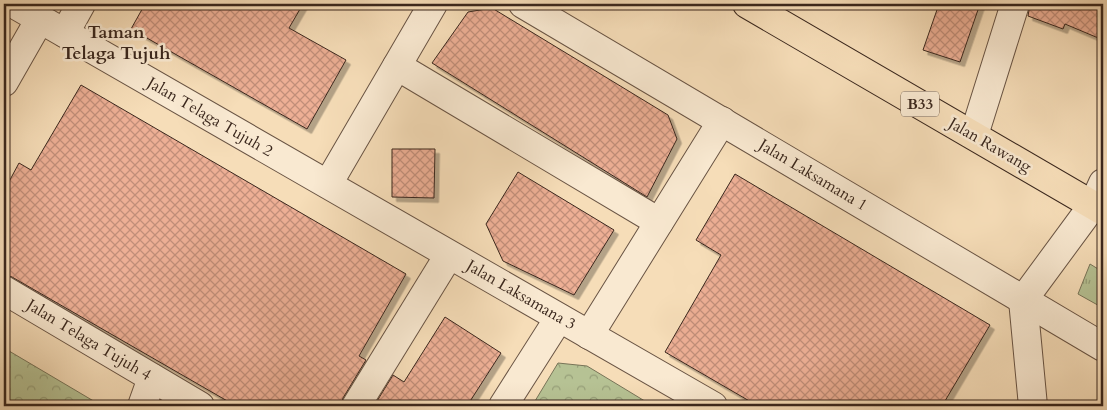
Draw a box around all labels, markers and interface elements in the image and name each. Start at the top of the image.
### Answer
district label: Taman Telaga Tujuh [62,20,170,66]
street label: Jalan Telaga Tujuh 2 [141,71,277,162]
road number: B33 [901,92,939,116]
street label: Jalan Rawang [943,111,1036,178]
street label: Jalan Laksamana 1 [753,133,871,216]
street label: Jalan Laksamana 3 [460,254,580,335]
street label: Jalan Telaga Tujuh 4 [21,293,156,386]

